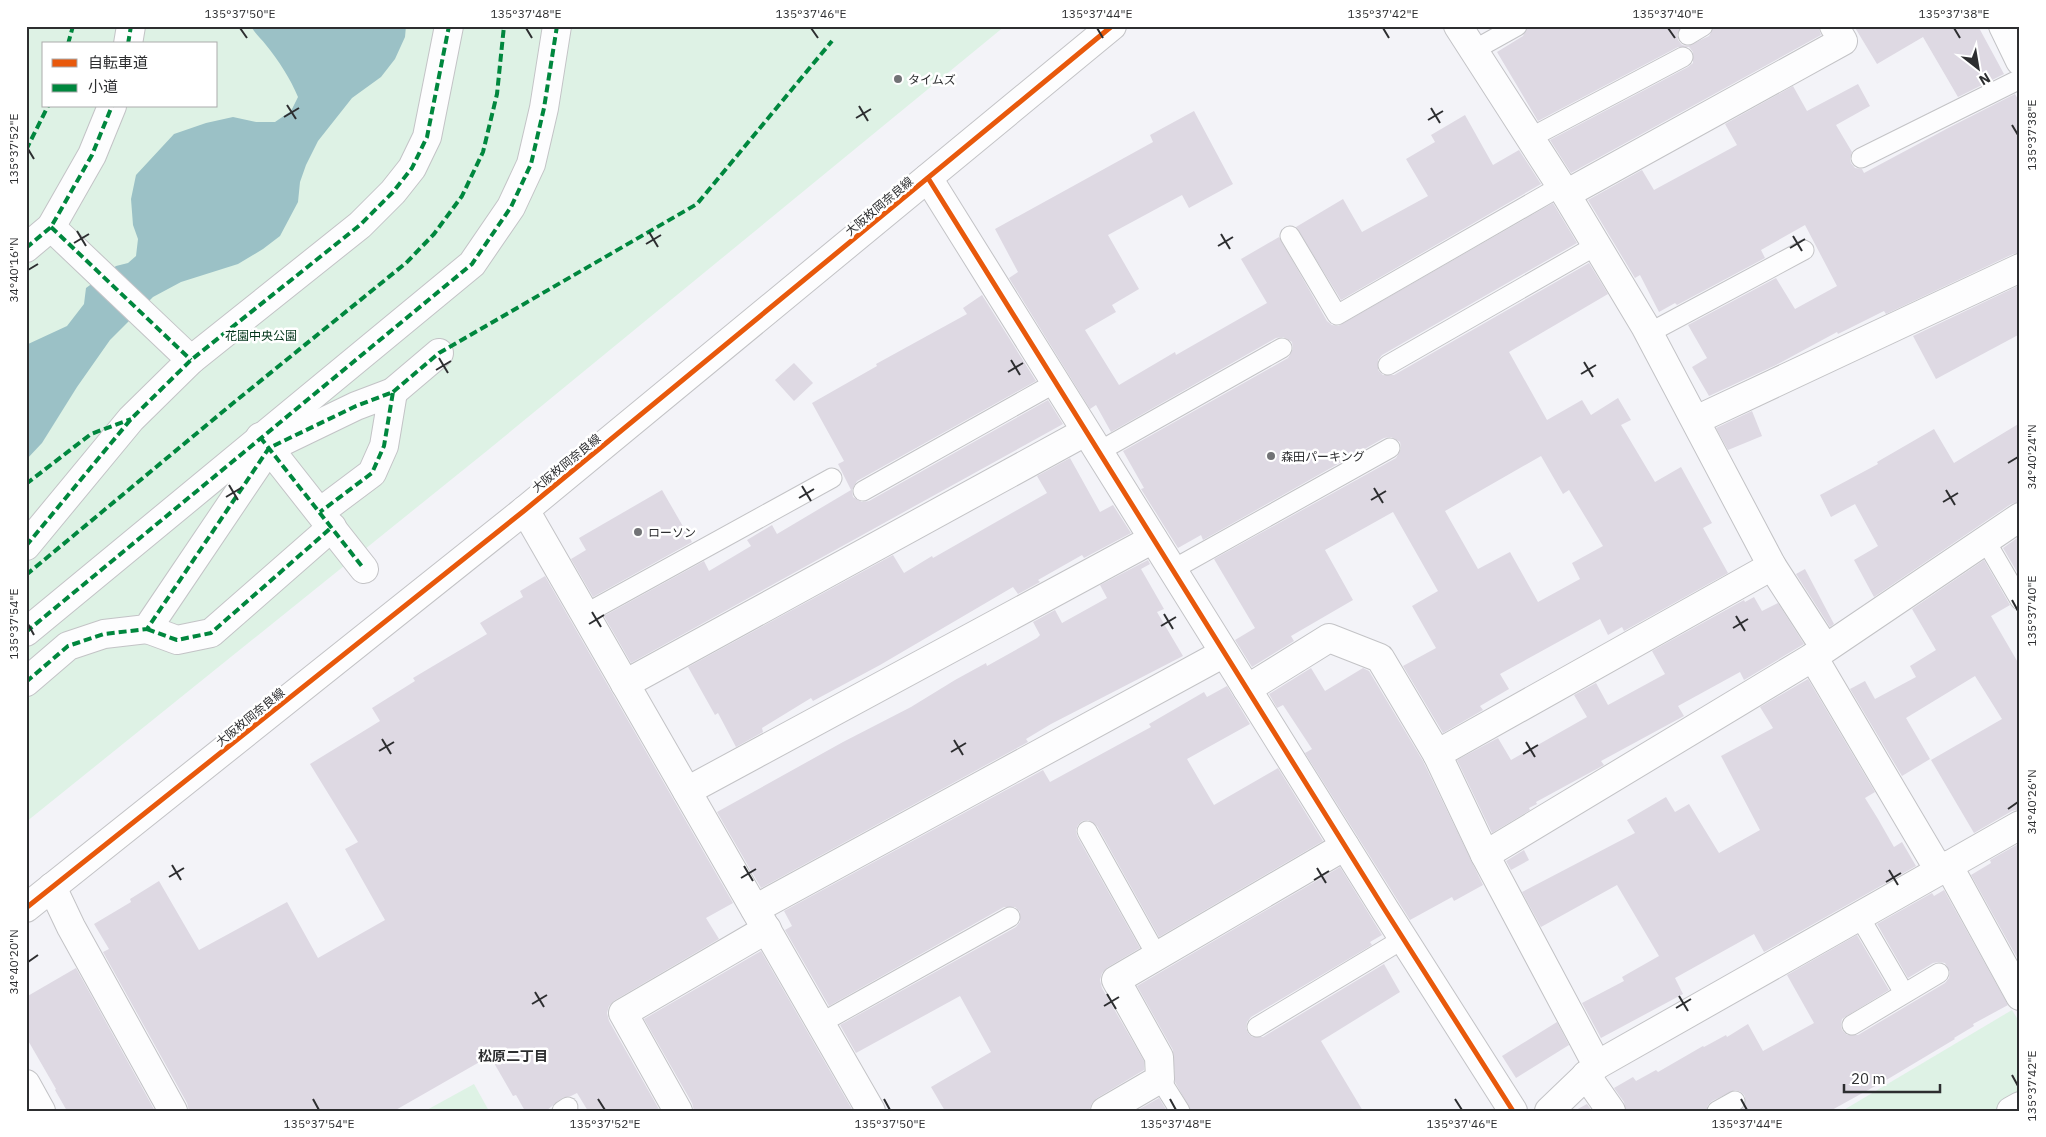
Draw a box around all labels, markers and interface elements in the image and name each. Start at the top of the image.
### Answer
text: 135°37'50"E [205,6,275,21]
text: 135°37'48"E [491,6,561,21]
text: 135°37'46"E [776,6,846,21]
text: 135°37'44"E [1062,6,1132,21]
text: 135°37'42"E [1348,6,1418,21]
text: 135°37'40"E [1633,6,1703,21]
text: 135°37'38"E [1919,6,1989,21]
legend [42,42,218,108]
north arrow [1954,42,2004,92]
text: 自転車道 [88,53,148,72]
text: N [1976,69,1994,89]
place label: タイムズ [908,72,956,87]
marker: タイムズ [892,73,904,85]
text: 小道 [88,77,118,96]
text: 135°37'38"E [2024,100,2039,170]
text: 135°37'52"E [6,114,21,184]
street label: 大阪枚岡奈良線 [842,173,916,239]
text: 34°40'16"N [6,237,21,303]
park label: 花園中央公園 [225,328,297,343]
text: 34°40'24"N [2024,424,2039,490]
street label: 大阪枚岡奈良線 [529,431,603,495]
place label: 森田パーキング [1281,449,1365,464]
marker: 森田パーキング [1265,450,1277,462]
place label: ローソン [648,525,696,540]
marker: ローソン [632,526,644,538]
text: 135°37'40"E [2024,576,2039,646]
text: 135°37'54"E [6,589,21,659]
street label: 大阪枚岡奈良線 [213,685,287,749]
text: 34°40'26"N [2024,769,2039,835]
text: 34°40'20"N [6,929,21,995]
district label: 松原二丁目 [478,1047,548,1065]
text: 135°37'42"E [2024,1051,2039,1121]
scale bar [1844,1062,1940,1094]
text: 20 m [1851,1069,1886,1088]
text: 135°37'54"E [284,1116,354,1131]
text: 135°37'52"E [570,1116,640,1131]
text: 135°37'50"E [855,1116,925,1131]
text: 135°37'48"E [1141,1116,1211,1131]
text: 135°37'46"E [1427,1116,1497,1131]
text: 135°37'44"E [1712,1116,1782,1131]

